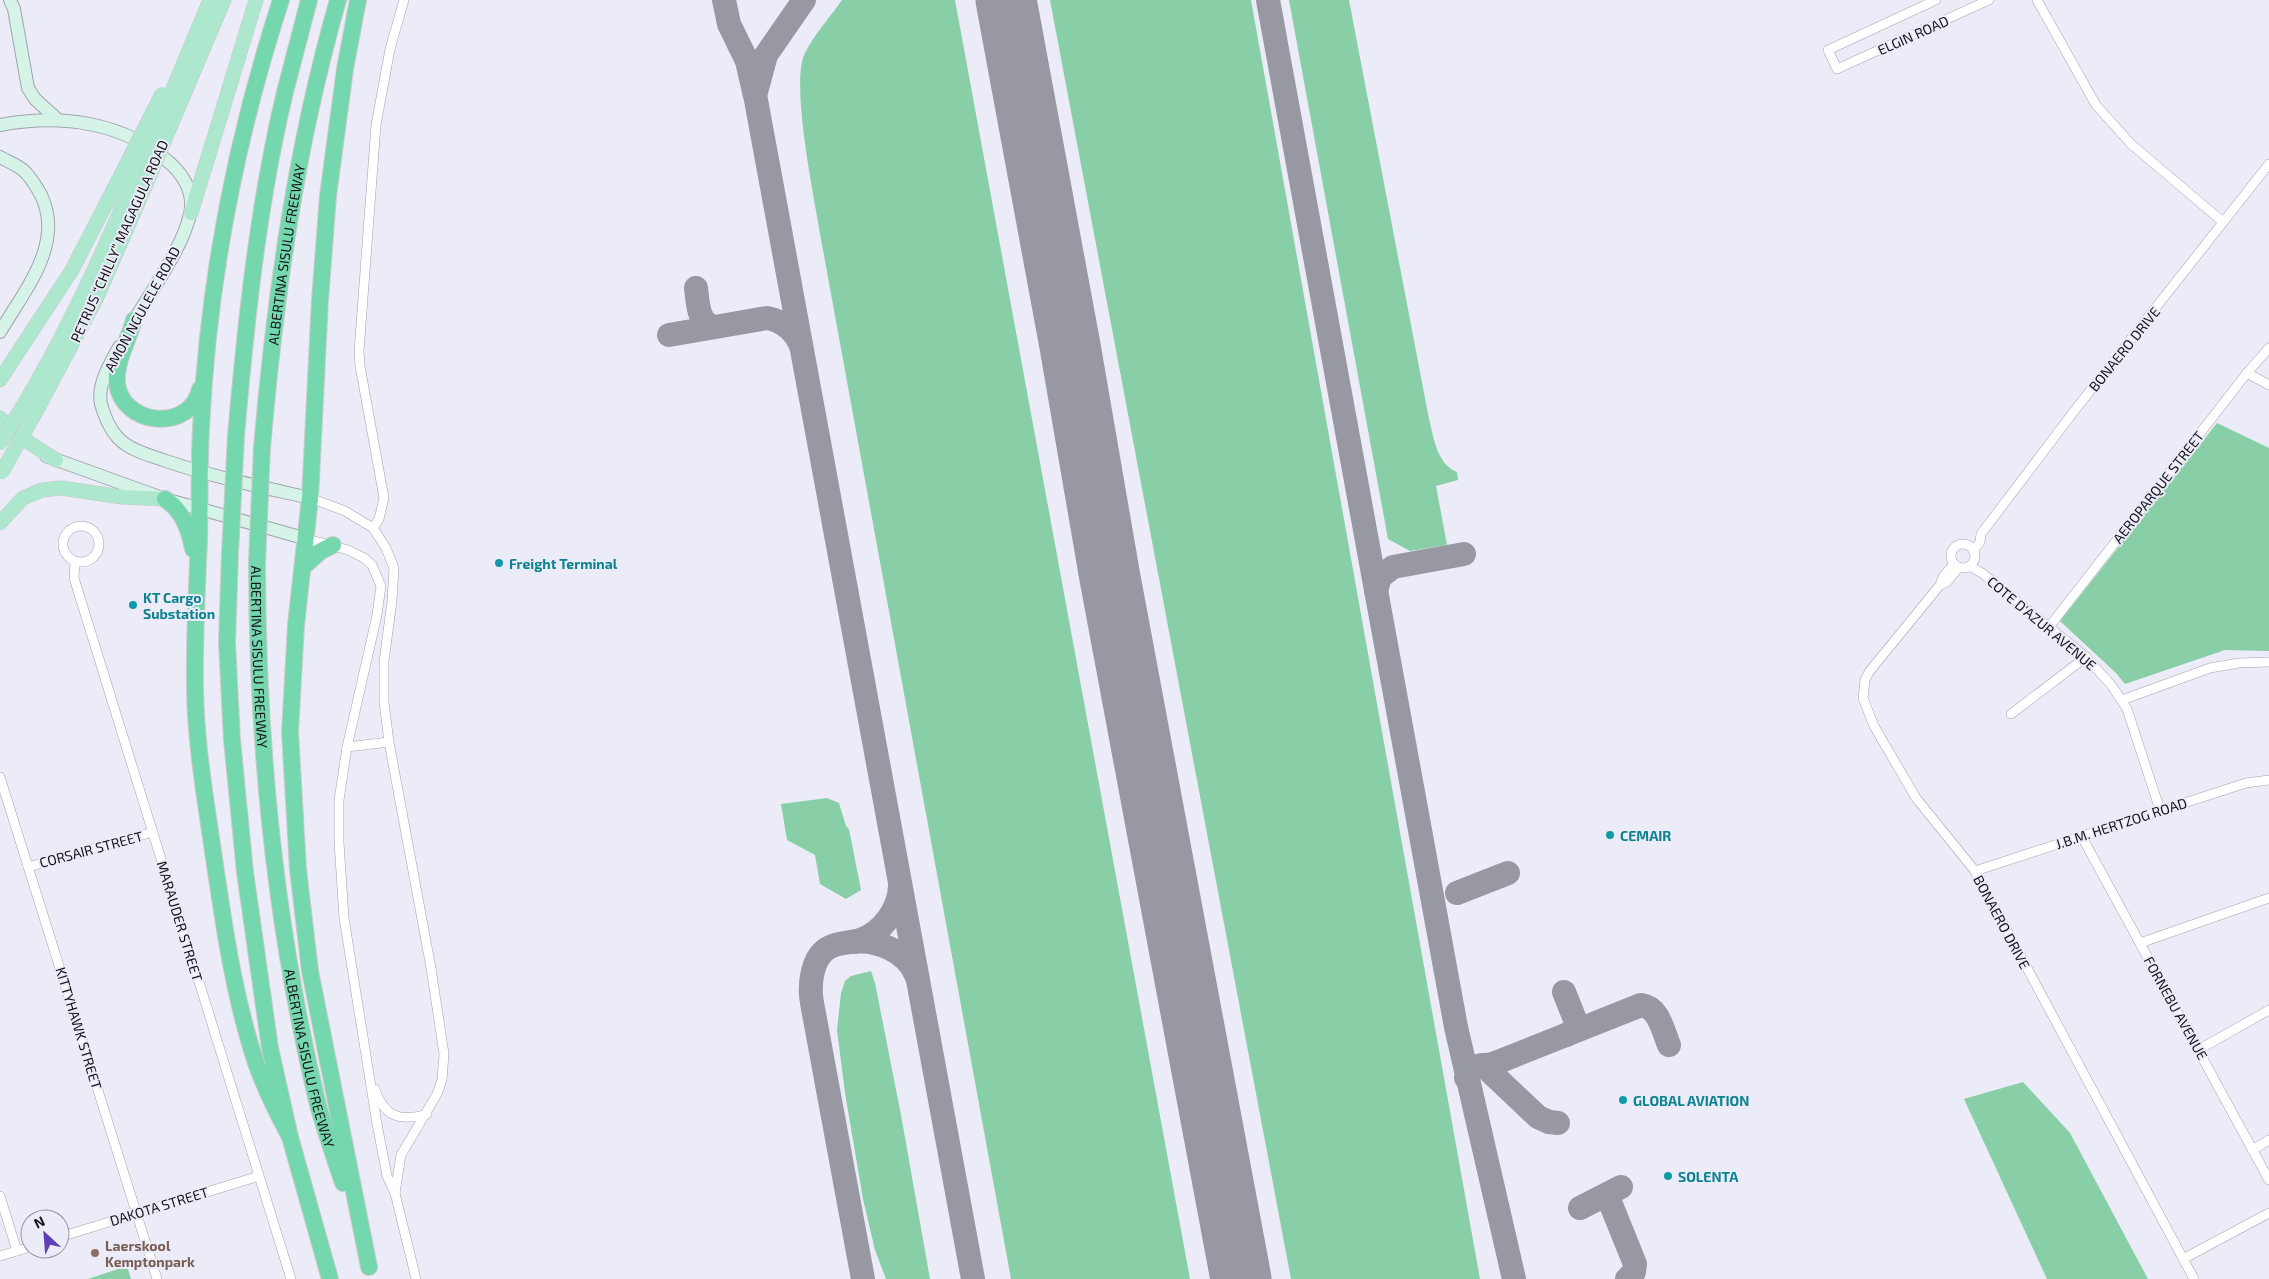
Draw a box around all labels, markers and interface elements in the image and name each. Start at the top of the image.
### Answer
street label: ELGIN ROAD [1875,12,1951,58]
street label: PETRUS “CHILLY” MAGAGULA ROAD [67,137,171,345]
street label: ALBERTINA SISULU FREEWAY [264,162,308,346]
street label: AMON NGULELE ROAD [101,243,183,375]
street label: BONAERO DRIVE [2085,303,2163,395]
street label: AEROPARQUE STREET [2109,427,2207,547]
place label: Freight Terminal [509,555,618,572]
marker: Freight Terminal [493,557,505,569]
street label: ALBERTINA SISULU FREEWAY [248,565,272,749]
street label: COTE D'AZUR AVENUE [1984,573,2100,674]
place label: KT Cargo Substation [143,589,215,622]
marker: KT Cargo Substation [127,599,139,611]
street label: J.B.M. HERTZOG ROAD [2053,794,2189,852]
street label: CORSAIR STREET [37,827,145,871]
place label: CEMAIR [1620,827,1671,844]
marker: CEMAIR [1604,829,1616,841]
street label: MARAUDER STREET [154,859,206,983]
street label: BONAERO DRIVE [1970,872,2034,972]
street label: FORNEBU AVENUE [2141,953,2212,1063]
street label: KITTYHAWK STREET [52,965,106,1091]
street label: ALBERTINA SISULU FREEWAY [282,967,339,1150]
place label: GLOBAL AVIATION [1633,1092,1749,1109]
marker: GLOBAL AVIATION [1617,1094,1629,1106]
place label: SOLENTA [1678,1168,1739,1185]
marker: SOLENTA [1662,1170,1674,1182]
street label: DAKOTA STREET [108,1183,210,1229]
north arrow [20,1209,70,1259]
text: N [31,1212,47,1232]
place label: Laerskool Kemptonpark [105,1237,195,1270]
marker: Laerskool Kemptonpark [89,1247,101,1259]

